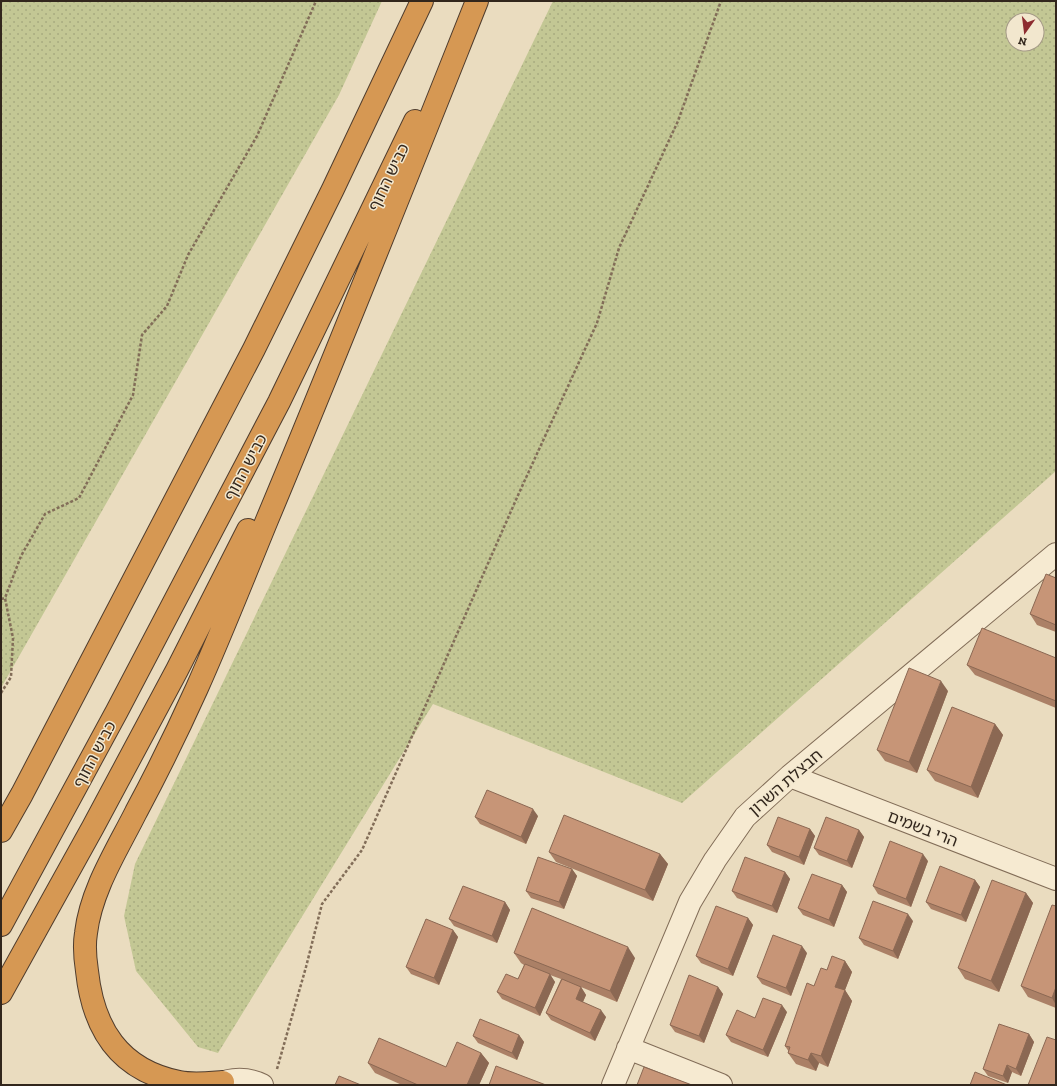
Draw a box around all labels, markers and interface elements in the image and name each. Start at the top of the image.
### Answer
north arrow [1005,12,1045,52]
text: N [1016,34,1028,49]
street label: כביש החוף [364,140,413,214]
street label: כביש החוף [220,431,271,504]
street label: כביש החוף [69,718,120,791]
street label: חבצלת השרון [745,745,826,820]
street label: הרי בשמים [885,806,960,850]

